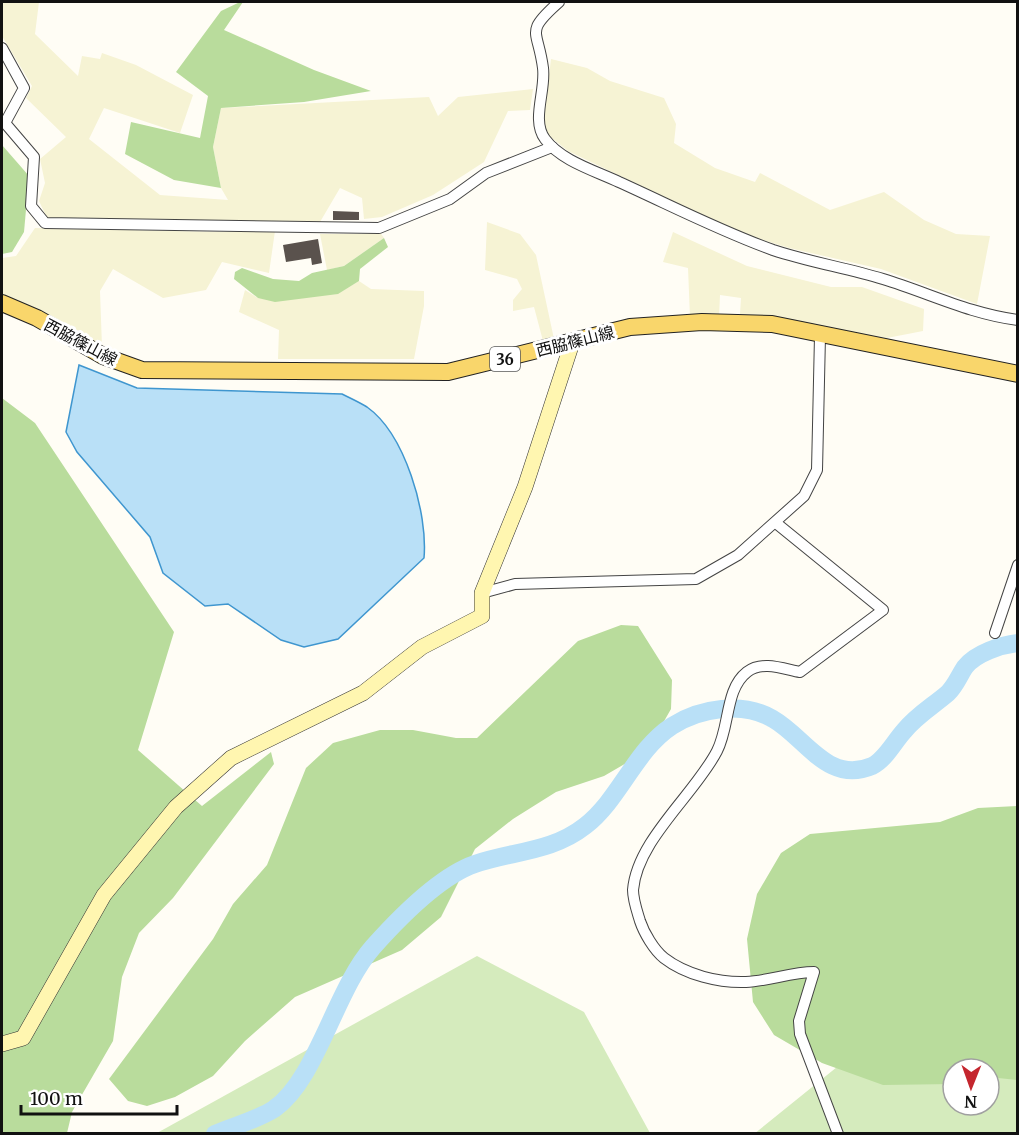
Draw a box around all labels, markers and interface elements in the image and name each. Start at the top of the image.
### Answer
street label: 西脇篠山線 [41,314,121,370]
street label: 西脇篠山線 [534,322,616,360]
road number: 36 [490,347,520,371]
north arrow [941,1057,1001,1117]
scale bar [21,1078,177,1116]
text: 100 m [30,1087,83,1110]
text: N [964,1092,977,1112]

